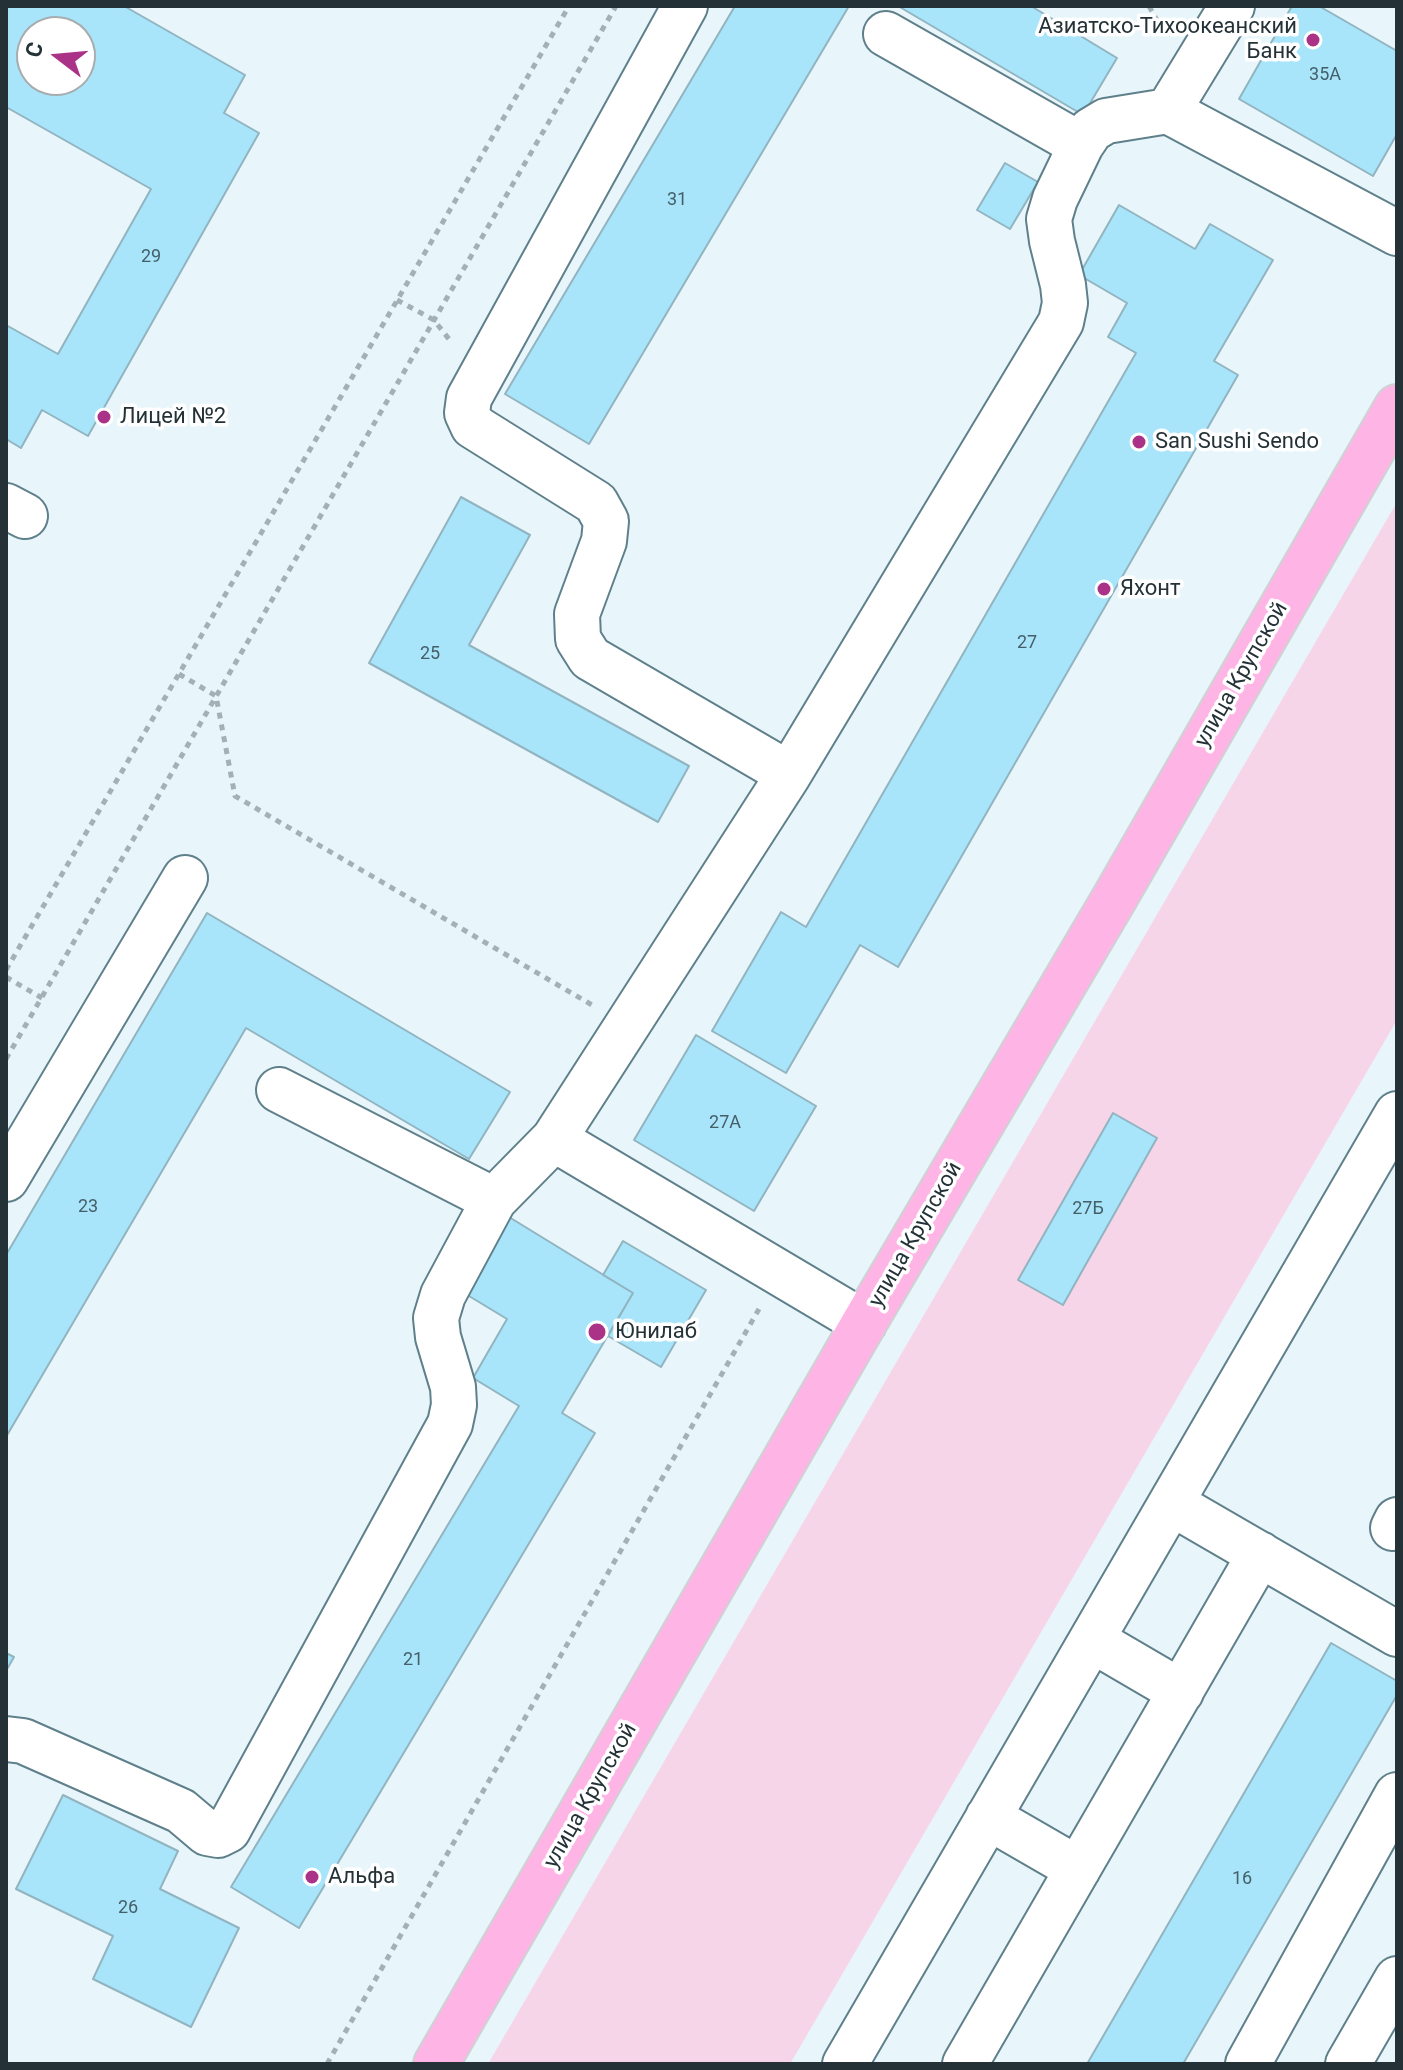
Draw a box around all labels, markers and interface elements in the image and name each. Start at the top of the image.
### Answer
place label: Азиатско-Тихоокеанский Банк [1038,14,1297,66]
north arrow [16,16,96,96]
marker: Азиатско-Тихоокеанский Банк [1304,31,1322,49]
text: С [20,39,48,60]
house number: 35А [1309,64,1341,86]
house number: 31 [667,189,687,211]
house number: 29 [141,246,161,268]
place label: Лицей №2 [120,404,226,430]
marker: Лицей №2 [95,408,113,426]
place label: San Sushi Sendo [1155,429,1319,455]
marker: San Sushi Sendo [1130,433,1148,451]
place label: Яхонт [1120,576,1181,602]
marker: Яхонт [1095,580,1113,598]
street label: улица Крупской [1190,598,1294,752]
house number: 27 [1017,632,1037,654]
house number: 25 [420,643,440,665]
house number: 27А [709,1112,741,1134]
street label: улица Крупской [864,1158,968,1312]
house number: 23 [78,1196,98,1218]
house number: 27Б [1072,1198,1104,1220]
place label: Юнилаб [615,1319,697,1345]
marker: Юнилаб [586,1321,608,1343]
house number: 21 [403,1649,423,1671]
street label: улица Крупской [539,1719,643,1873]
place label: Альфа [328,1864,395,1890]
marker: Альфа [303,1868,321,1886]
house number: 16 [1232,1868,1252,1890]
house number: 26 [118,1897,138,1919]

